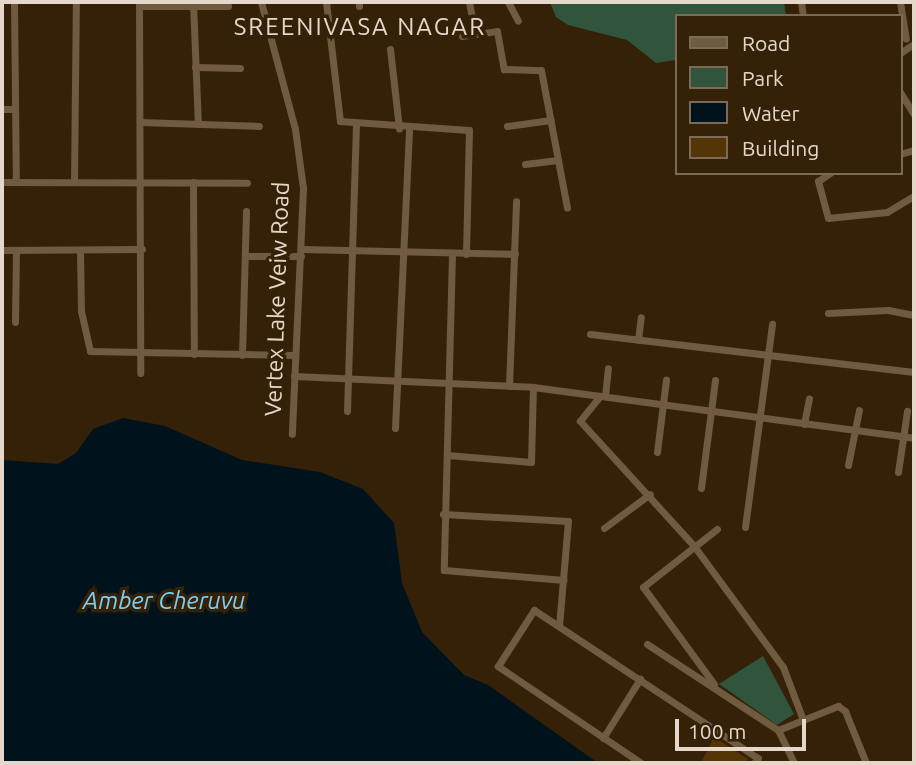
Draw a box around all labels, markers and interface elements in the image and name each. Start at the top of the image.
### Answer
district label: SREENIVASA NAGAR [236,13,484,41]
legend [674,14,902,175]
text: Road [742,31,790,55]
text: Park [742,66,784,90]
text: Water [742,101,800,125]
text: Building [742,136,819,160]
street label: Vertex Lake Veiw Road [259,181,295,417]
water label: Amber Cheruvu [83,587,245,615]
scale bar [678,706,809,750]
text: 100 m [688,719,746,743]

